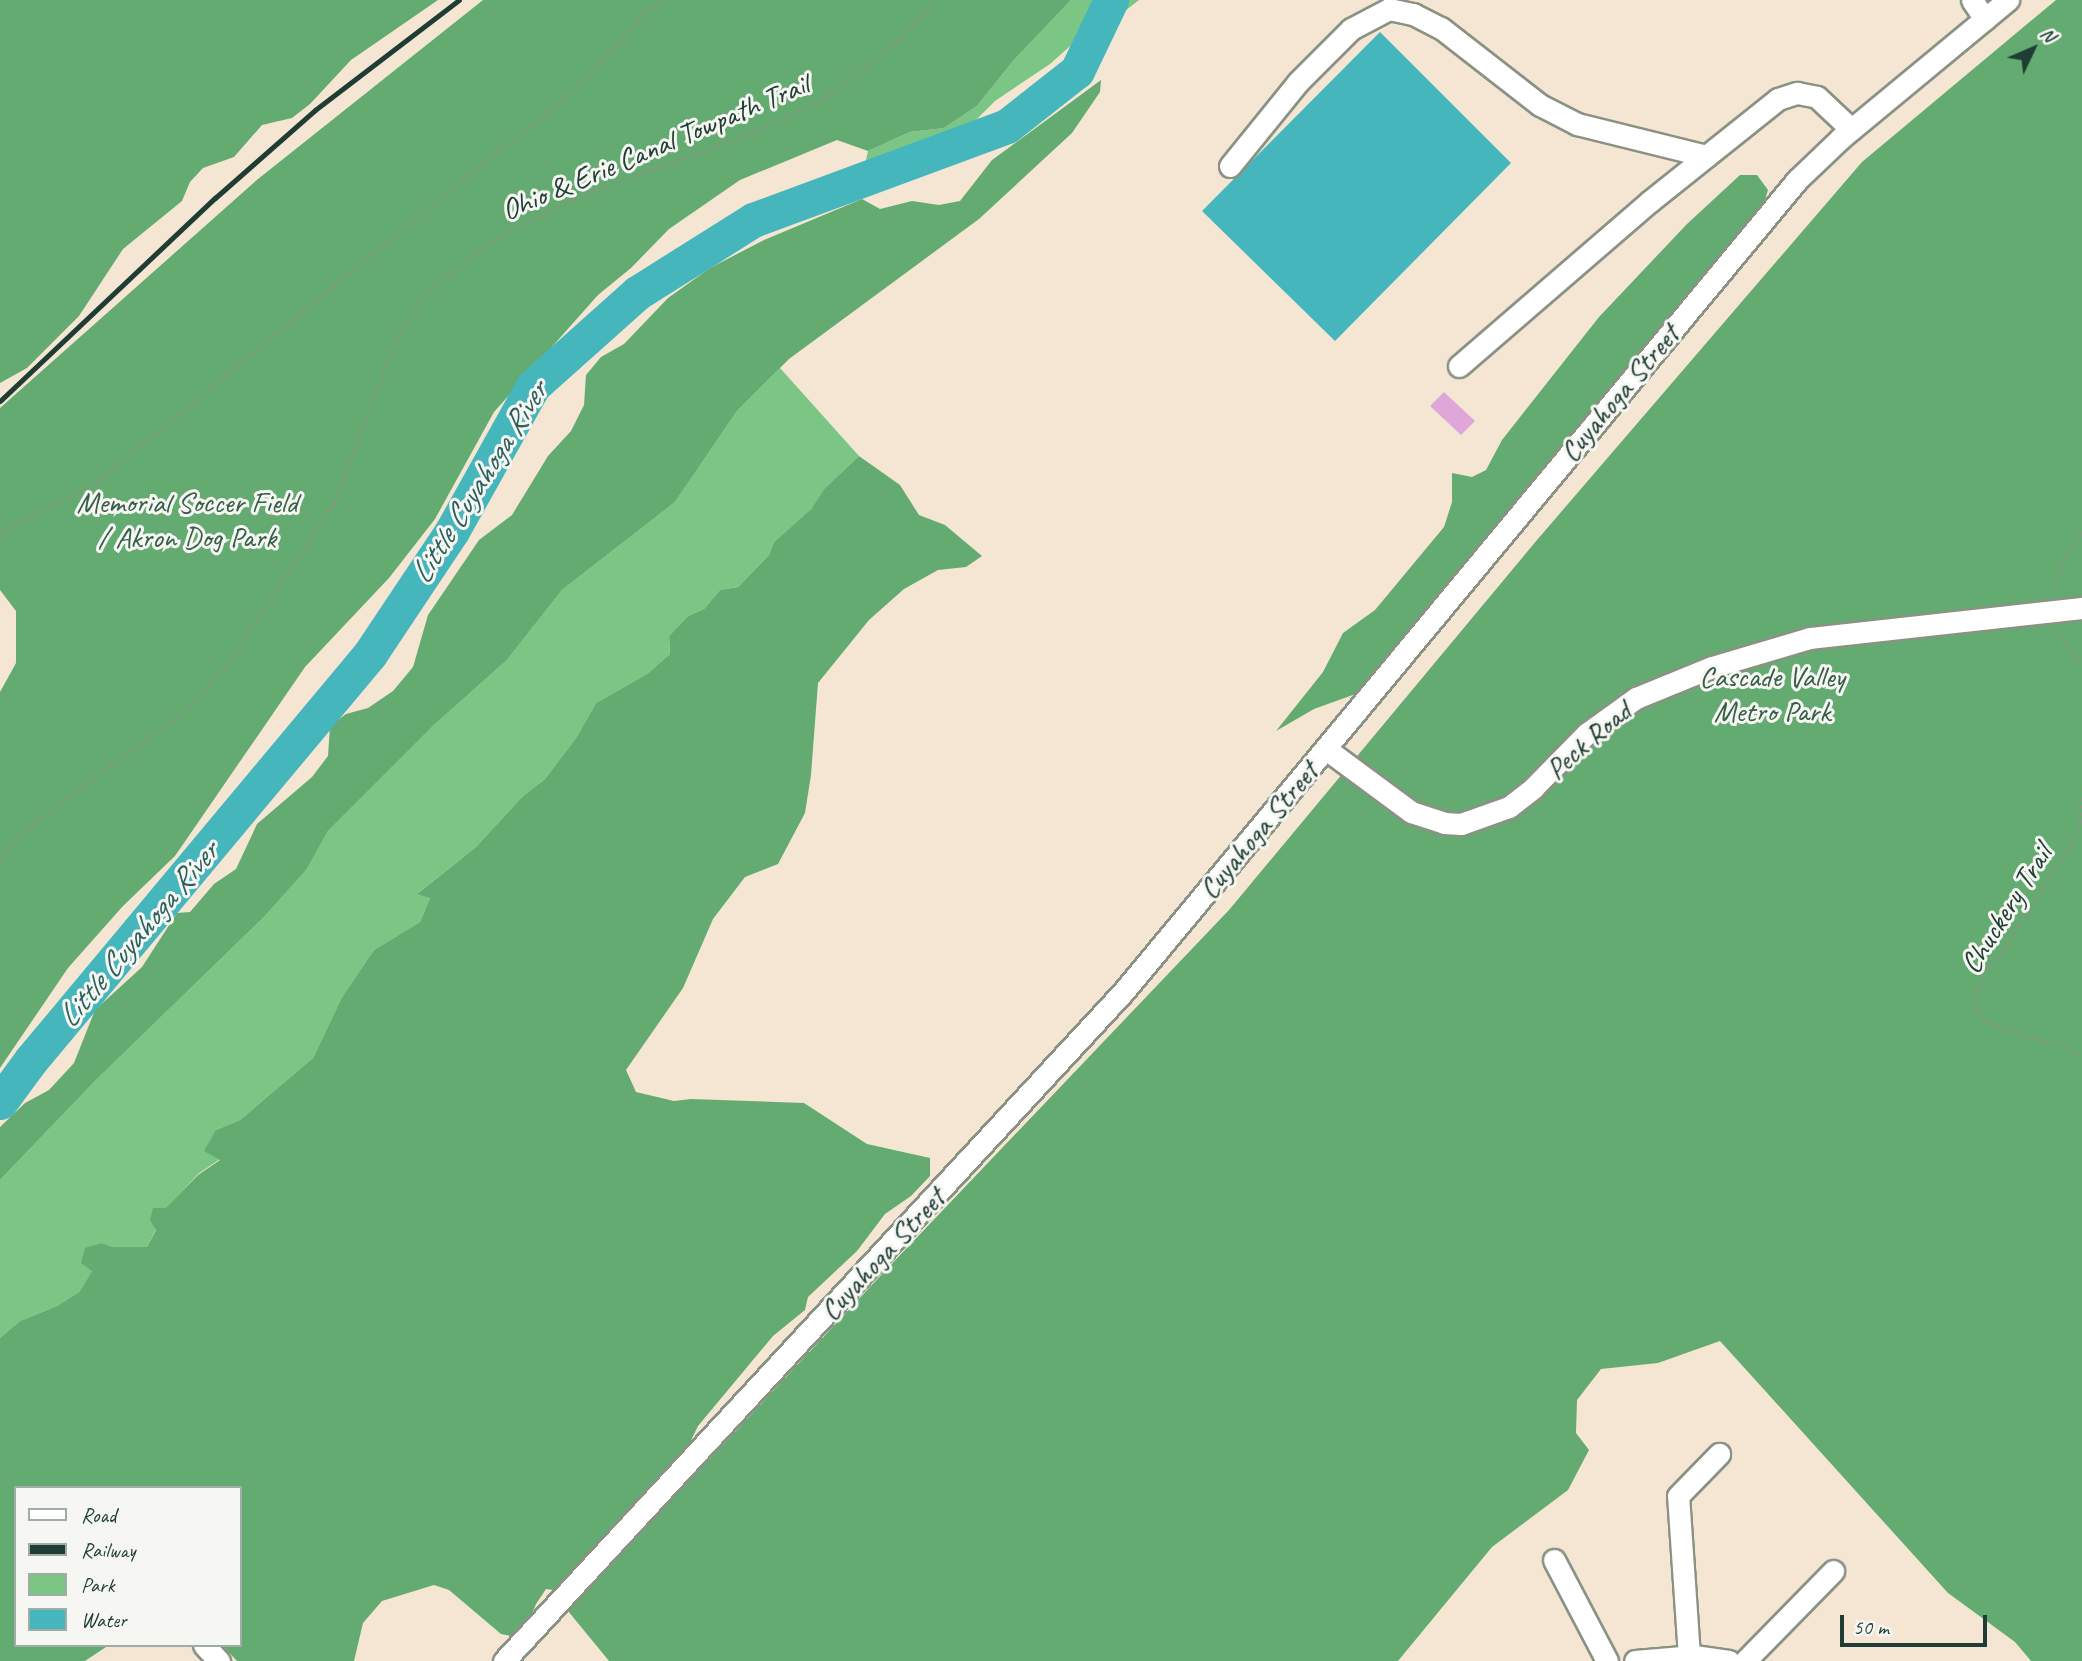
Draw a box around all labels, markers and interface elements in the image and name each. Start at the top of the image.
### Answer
north arrow [1998,14,2068,84]
text: N [2035,22,2061,47]
street label: Ohio & Erie Canal Towpath Trail [497,66,813,228]
street label: Cuyahoga Street [1551,317,1687,469]
water label: Little Cuyahoga River [402,375,556,591]
park label: Memorial Soccer Field / Akron Dog Park [77,484,297,554]
park label: Cascade Valley Metro Park [1699,658,1845,728]
street label: Peck Road [1538,693,1638,787]
street label: Cuyahoga Street [1190,754,1326,906]
water label: Little Cuyahoga River [49,835,227,1035]
street label: Chuckery Trail [1952,838,2060,980]
street label: Cuyahoga Street [812,1180,952,1328]
legend [14,1486,242,1647]
text: Road [81,1502,116,1528]
text: Railway [81,1537,135,1563]
text: Park [81,1572,114,1598]
scale bar [1844,1602,1991,1646]
text: Water [81,1607,127,1633]
text: 50 m [1853,1614,1889,1640]

